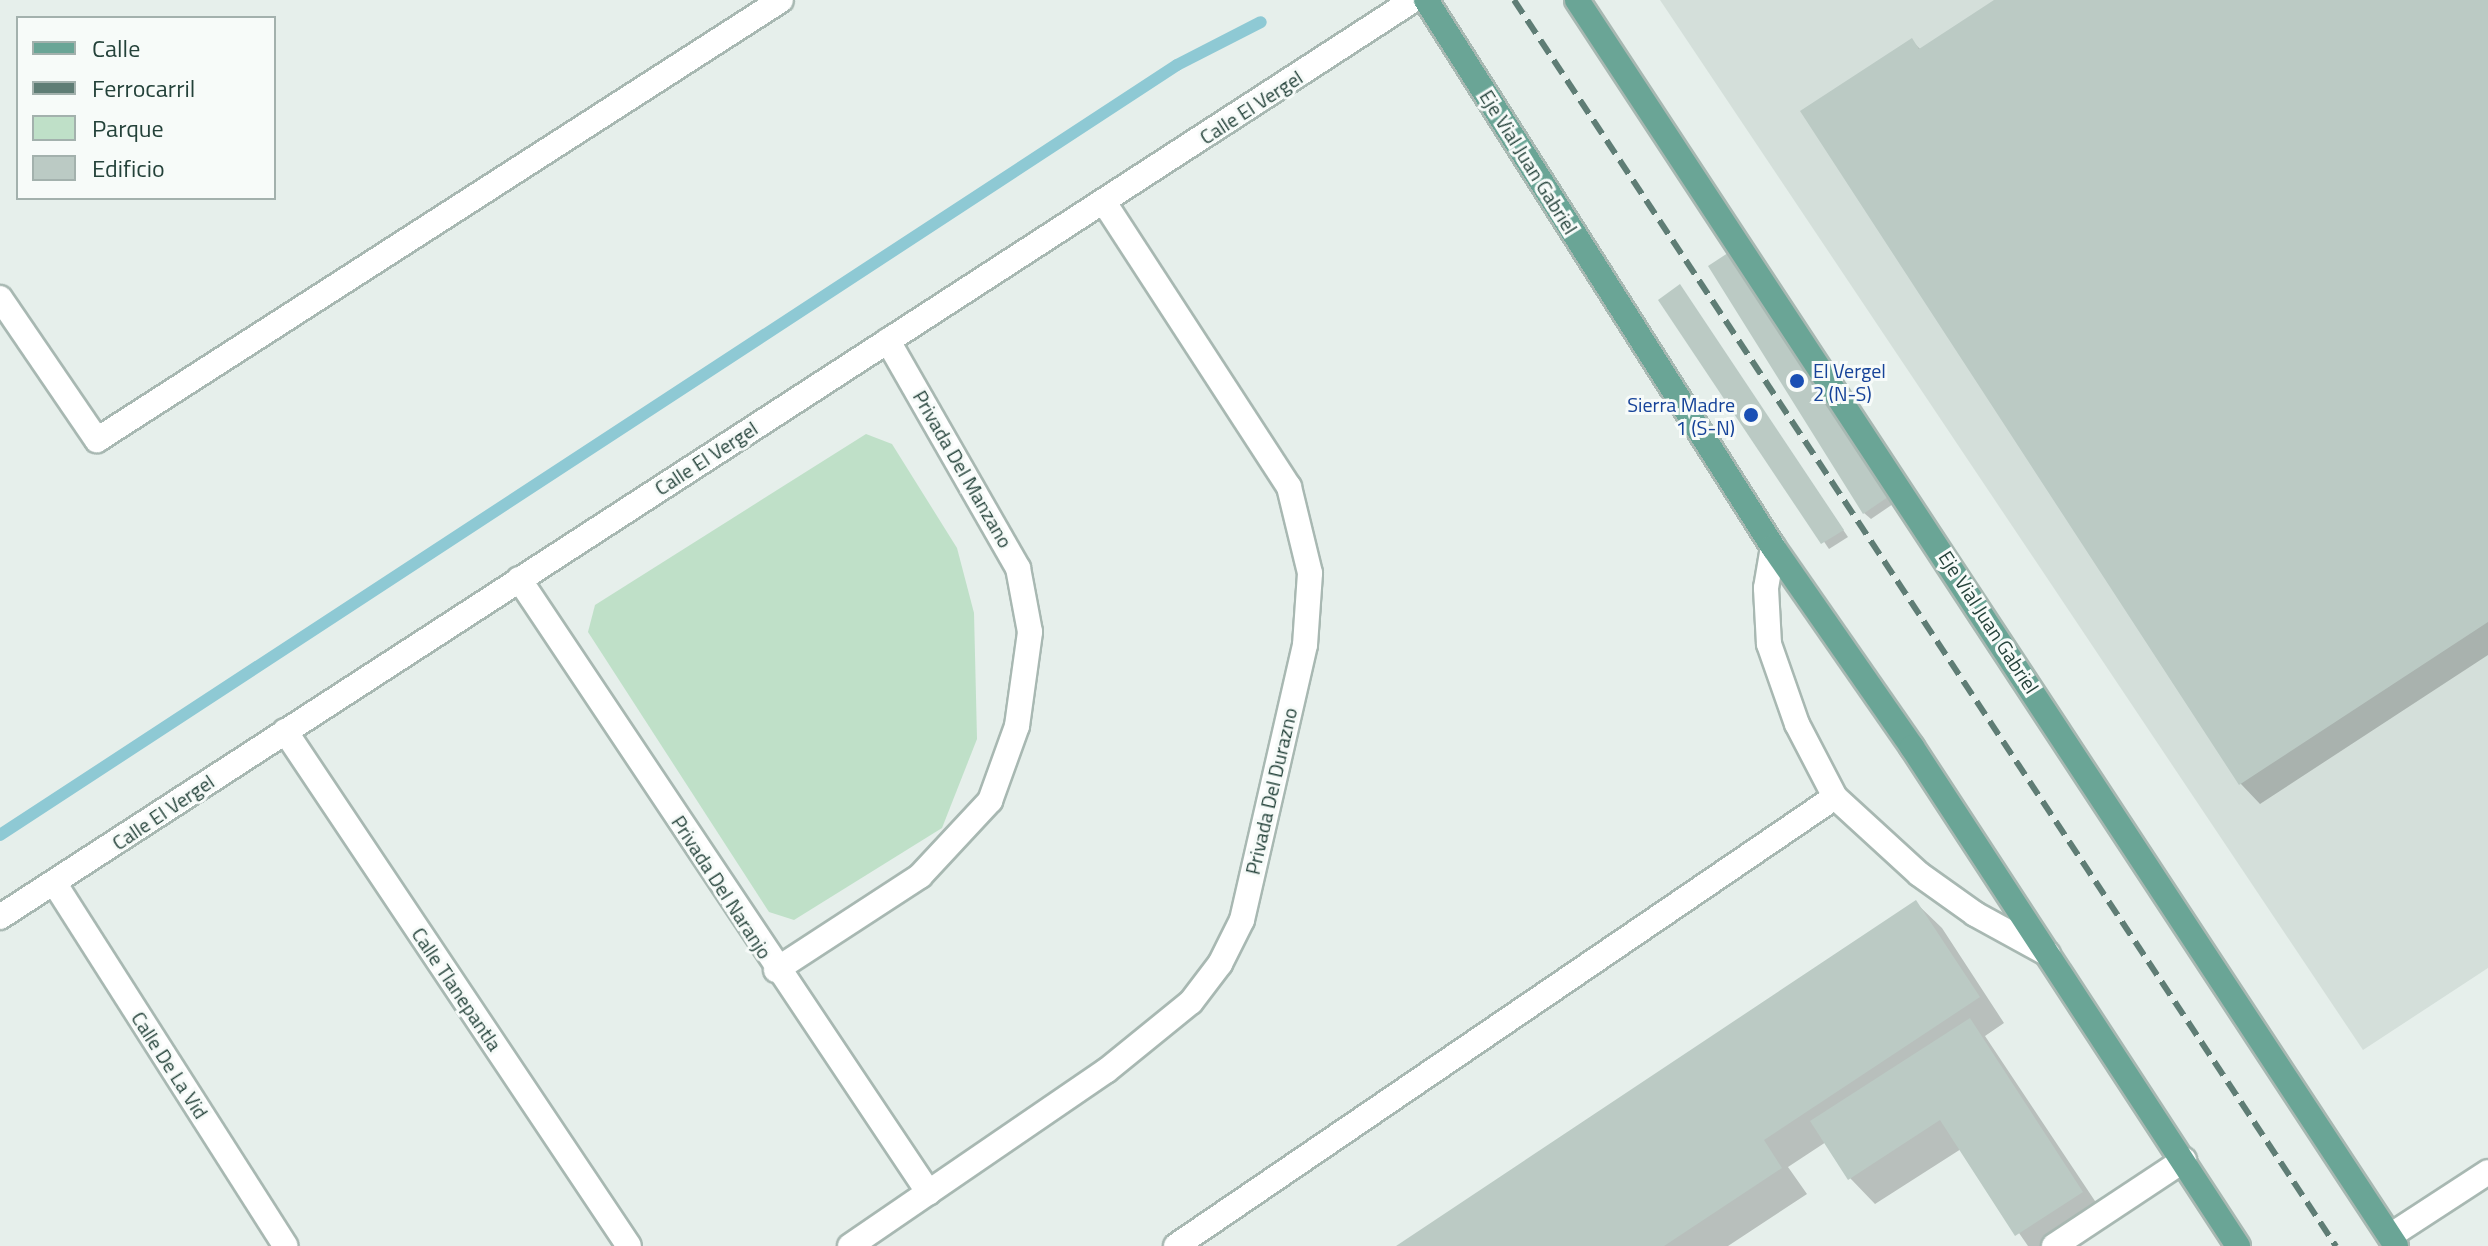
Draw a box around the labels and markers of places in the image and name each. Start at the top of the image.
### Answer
place label: El Vergel 2 (N-S) [1813,358,1886,405]
marker: El Vergel 2 (N-S) [1788,372,1806,390]
place label: Sierra Madre 1 (S-N) [1627,392,1735,439]
marker: Sierra Madre 1 (S-N) [1742,406,1760,424]

